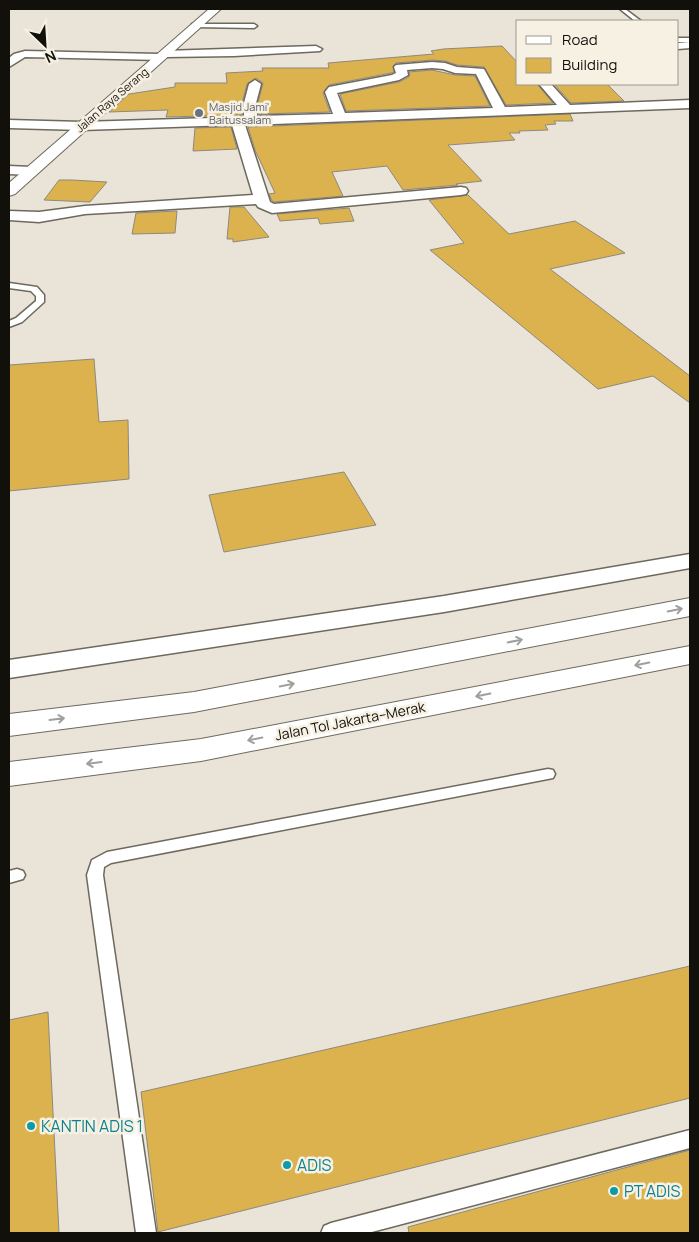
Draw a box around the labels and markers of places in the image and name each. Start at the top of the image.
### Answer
place label: Masjid Jami' Baitussalam [209,99,271,127]
marker: Masjid Jami' Baitussalam [193,107,205,119]
place label: KANTIN ADIS 1 [41,1115,143,1137]
marker: KANTIN ADIS 1 [25,1120,37,1132]
place label: ADIS [297,1154,332,1176]
marker: ADIS [281,1159,293,1171]
place label: PT ADIS [624,1180,681,1202]
marker: PT ADIS [608,1185,620,1197]

